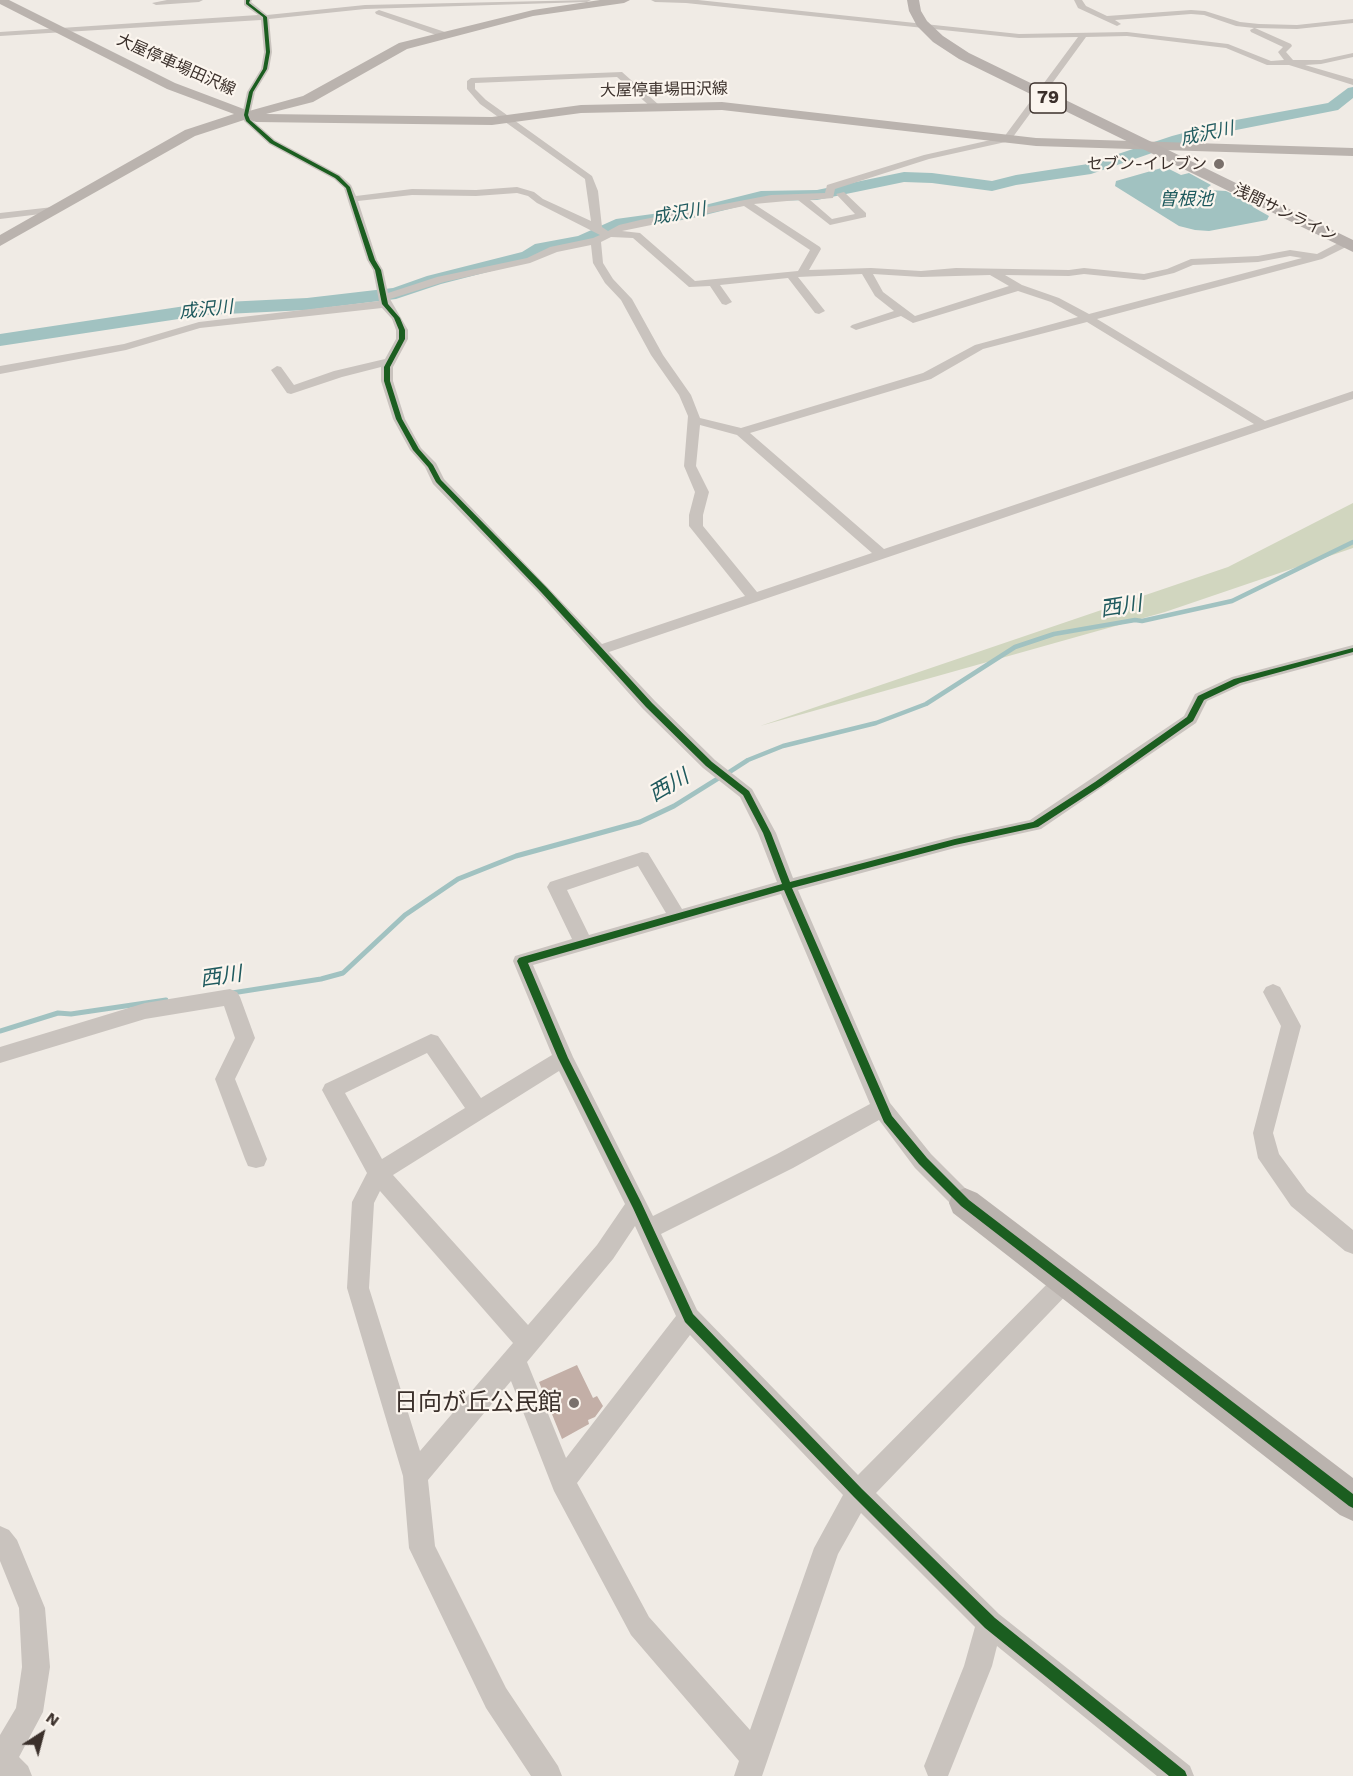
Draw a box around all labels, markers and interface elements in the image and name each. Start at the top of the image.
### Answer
street label: 大屋停車場田沢線 [114,30,238,100]
street label: 大屋停車場田沢線 [600,79,728,101]
road number: 79 [1030,83,1066,113]
water label: 成沢川 [1178,118,1236,150]
place label: セブン-イレブン [1087,154,1207,174]
marker: セブン-イレブン [1212,157,1226,171]
street label: 浅間サンライン [1230,180,1340,246]
water label: 曽根池 [1159,189,1213,211]
water label: 成沢川 [651,199,707,229]
water label: 成沢川 [178,296,234,324]
water label: 西川 [1098,591,1144,623]
water label: 西川 [645,765,693,807]
water label: 西川 [198,962,244,992]
place label: 日向が丘公民館 [394,1389,562,1417]
marker: 日向が丘公民館 [567,1396,581,1410]
north arrow [12,1704,72,1764]
text: N [42,1708,63,1730]

